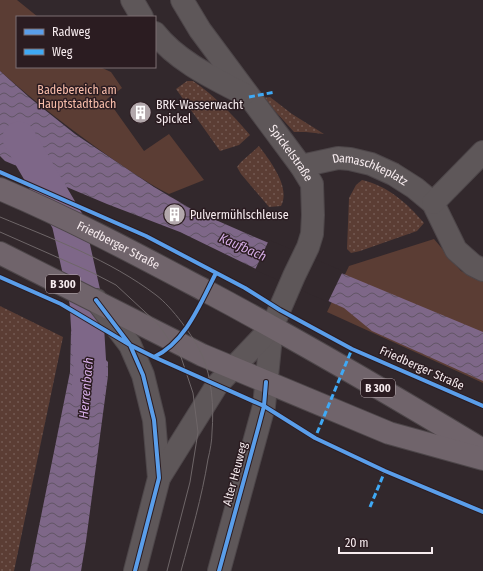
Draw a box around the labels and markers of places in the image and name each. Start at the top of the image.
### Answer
place label: BRK-Wasserwacht Spickel [156,98,243,126]
building icon: BRK-Wasserwacht Spickel [127,99,153,125]
building icon: Pulvermühlschleuse [161,202,187,228]
place label: Pulvermühlschleuse [190,208,289,222]

